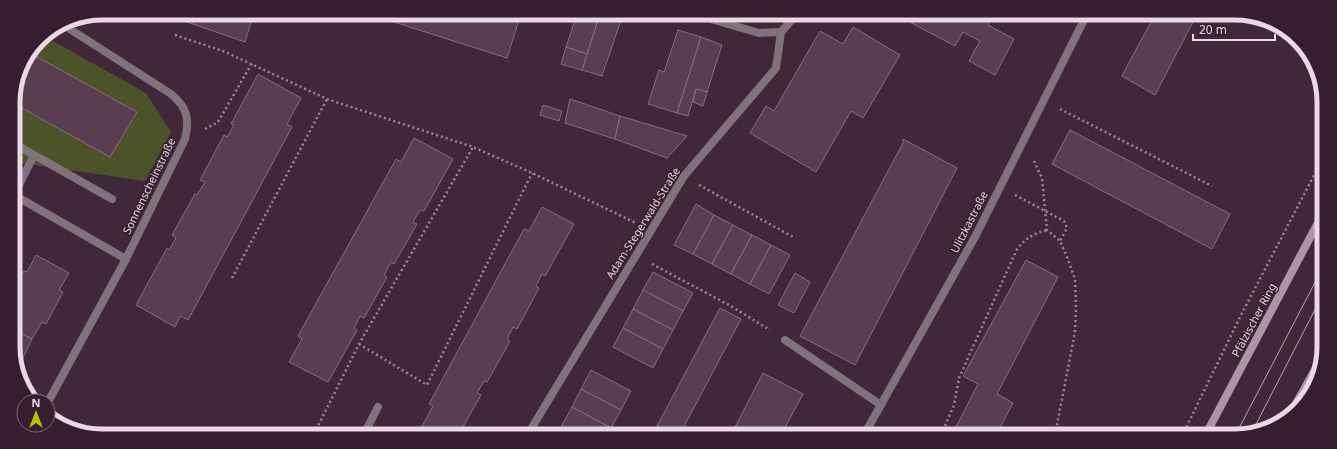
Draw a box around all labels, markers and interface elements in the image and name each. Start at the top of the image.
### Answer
scale bar [1193,16,1275,42]
text: 20 m [1199,21,1227,38]
street label: Sonnenscheinstraße [119,135,178,236]
street label: Adam-Stegerwald-Straße [602,164,683,281]
street label: Ulitzkastraße [946,188,991,255]
street label: Pfälzischer Ring [1228,280,1279,359]
north arrow [16,393,56,433]
text: N [32,395,40,410]

